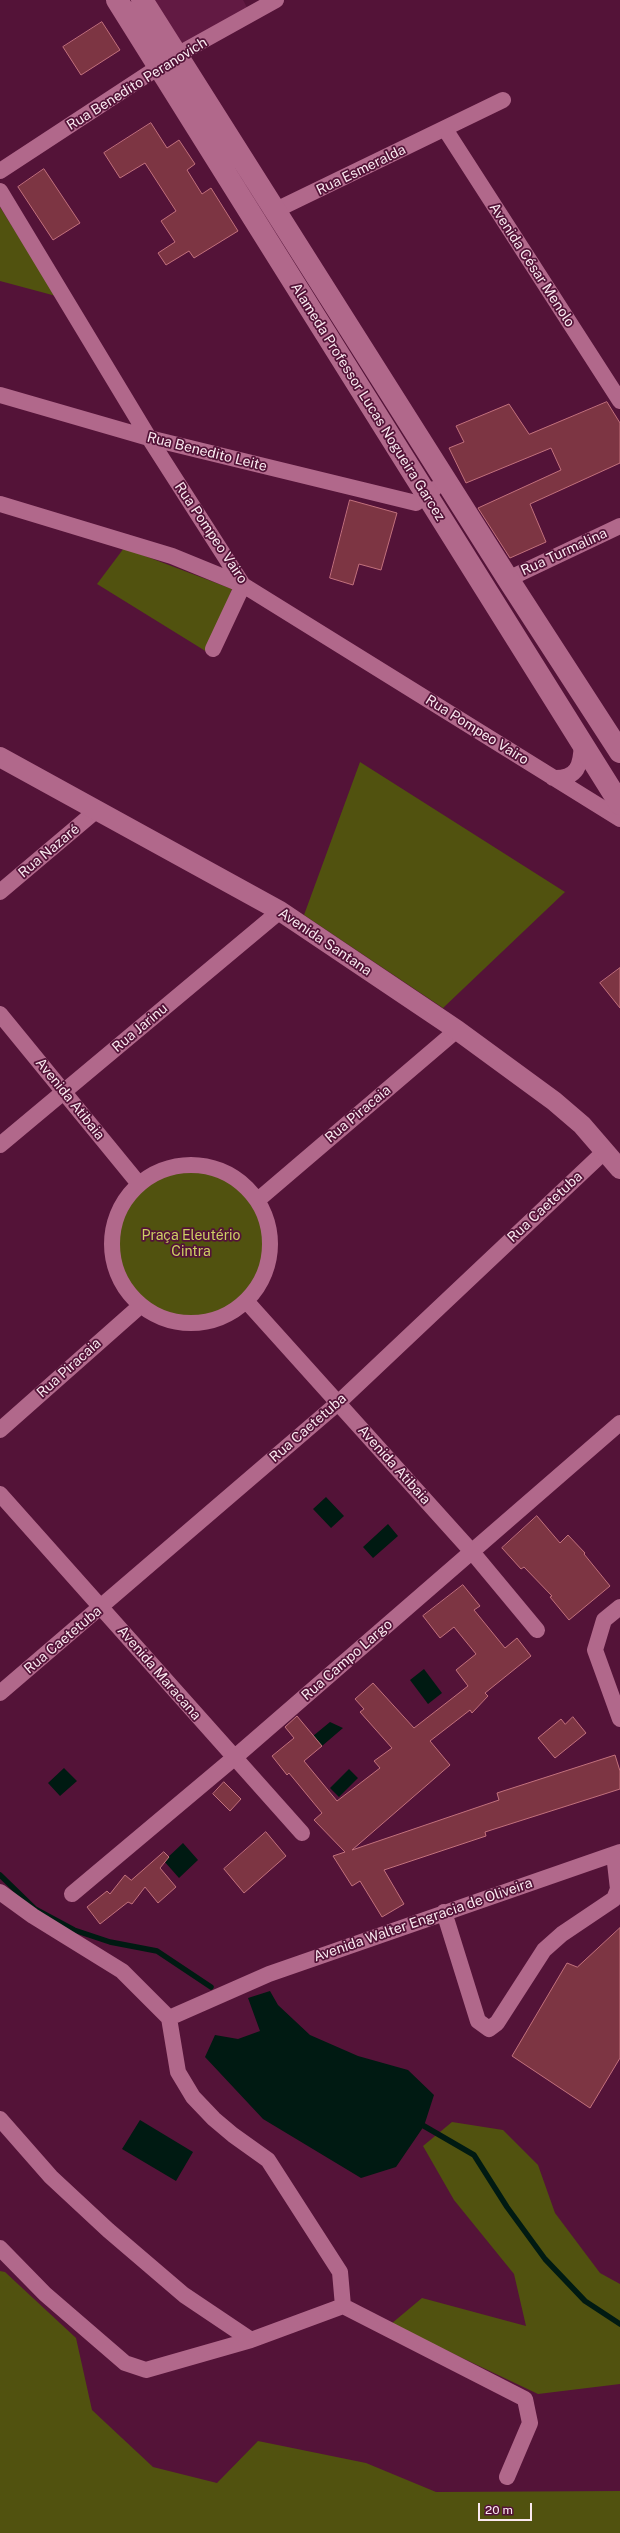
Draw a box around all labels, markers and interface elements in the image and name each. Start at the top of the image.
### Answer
street label: Rua Benedito Peranovich [64,34,210,134]
street label: Rua Esmeralda [314,141,408,199]
street label: Avenida César Menolo [486,200,578,330]
street label: Alameda Professor Lucas Nogueira Garcez [287,280,449,524]
street label: Rua Benedito Leite [145,429,269,475]
street label: Rua Pompeo Vairo [171,479,251,587]
street label: Rua Turmalina [518,525,610,579]
street label: Rua Pompeo Vairo [422,692,532,768]
street label: Rua Nazaré [15,821,83,881]
street label: Avenida Santana [275,905,375,979]
street label: Rua Jarinu [109,1000,171,1056]
street label: Avenida Atibaia [32,1055,108,1143]
street label: Rua Piracaia [322,1082,394,1146]
street label: Rua Caetetuba [504,1168,586,1246]
park label: Praça Eleutério Cintra [141,1228,241,1260]
street label: Rua Piracaia [33,1335,105,1401]
street label: Rua Caetetuba [266,1390,350,1466]
street label: Avenida Atibaia [354,1422,434,1508]
street label: Rua Caetetuba [21,1603,105,1677]
street label: Rua Campo Largo [298,1616,396,1704]
street label: Avenida Maracana [114,1623,204,1723]
street label: Avenida Walter Engracia de Oliveira [311,1875,535,1965]
scale bar [480,2495,534,2521]
text: 20 m [485,2503,513,2517]

